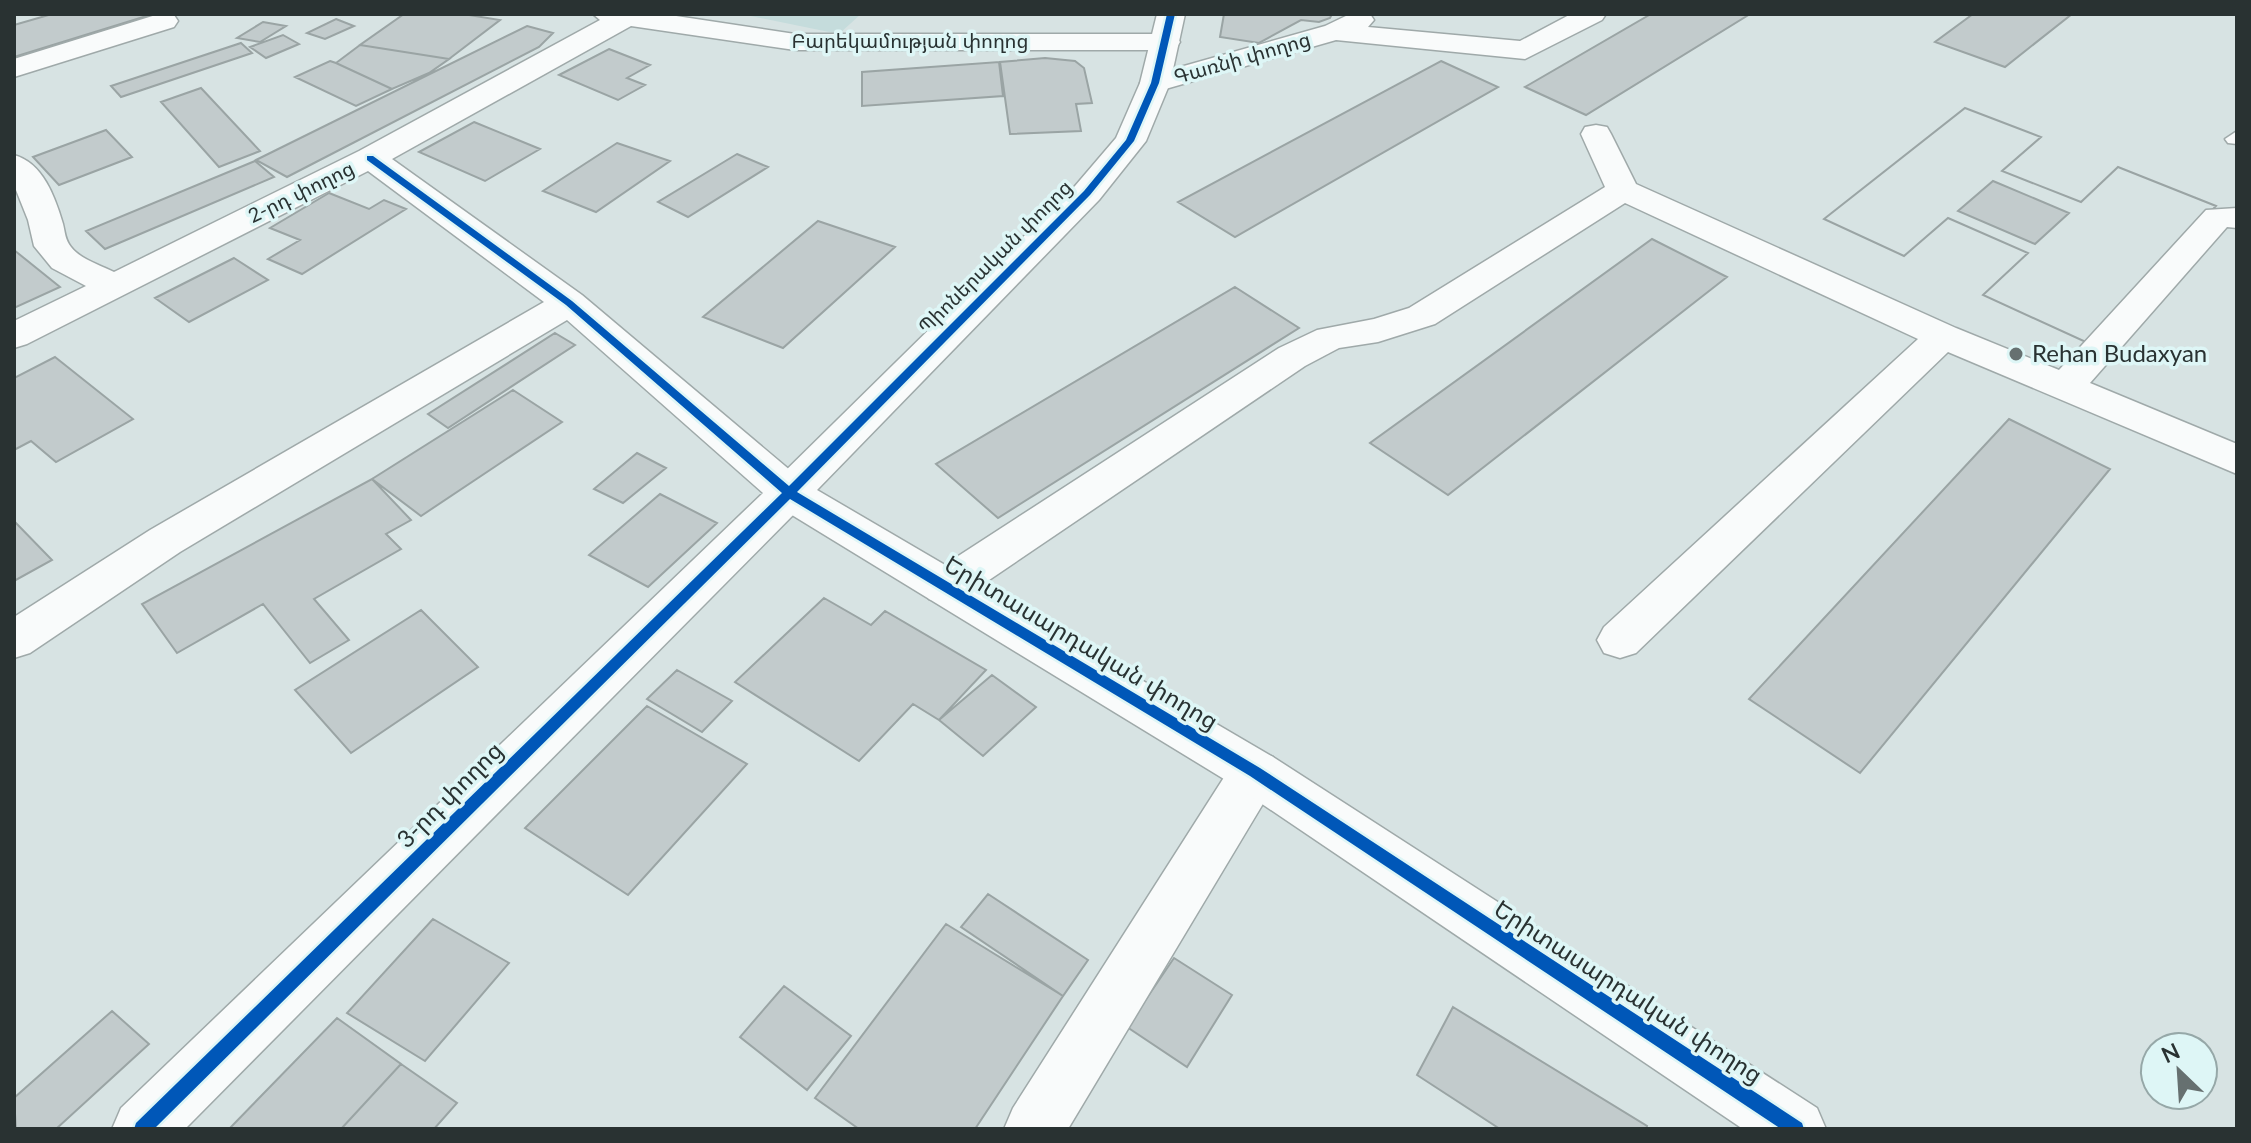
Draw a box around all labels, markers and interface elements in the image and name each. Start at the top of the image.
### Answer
street label: Գառնի փողոց [1171,26,1313,89]
street label: Բարեկամության փողոց [792,28,1028,53]
street label: 2-րդ փողոց [244,155,358,228]
street label: Պիոներական փողոց [912,174,1077,339]
place label: Rehan Budaxyan [2032,338,2207,367]
marker: Rehan Budaxyan [2007,345,2025,363]
street label: Երիտասարդական փողոց [939,548,1224,736]
street label: 3-րդ փողոց [390,735,509,854]
street label: Երիտասարդական փողոց [1489,893,1768,1089]
north arrow [2139,1031,2219,1111]
text: N [2157,1037,2184,1068]

